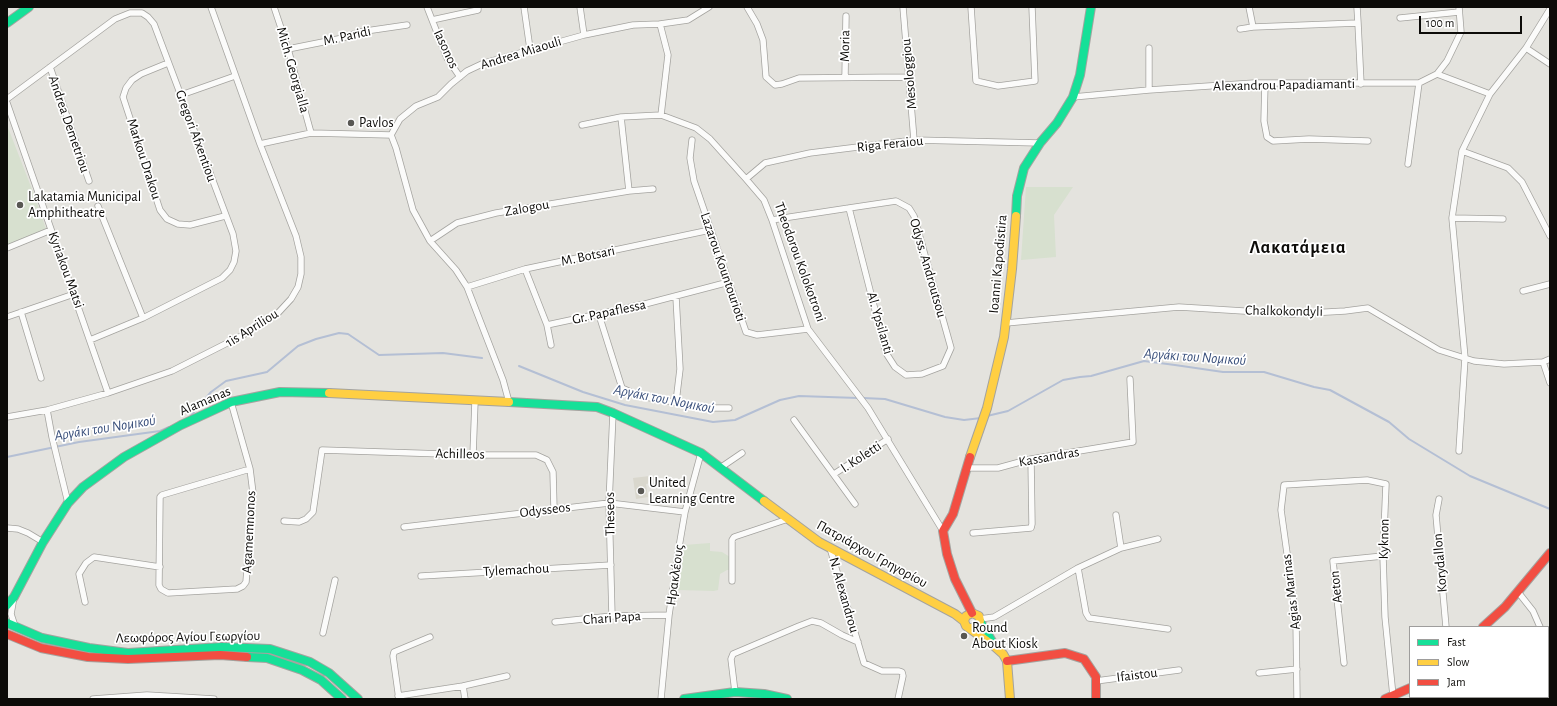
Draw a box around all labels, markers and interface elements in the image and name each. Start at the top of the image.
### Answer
scale bar [1421,8,1524,34]
text: 100 m [1426,17,1454,29]
street label: M. Paridi [322,23,372,49]
street label: Mich. Georgialla [273,25,313,115]
street label: Iasonos [430,27,462,71]
street label: Moria [836,30,854,62]
street label: Andrea Miaouli [478,33,564,73]
street label: Mesologgiou [898,38,920,110]
street label: Andrea Demetriou [45,73,93,175]
street label: Alexandrou Papadiamanti [1213,75,1355,95]
street label: Gregori Afxentiou [172,88,220,184]
place label: Pavlos [359,115,394,131]
street label: Markou Drakou [123,116,165,202]
marker: Pavlos [346,118,356,128]
street label: Riga Feraiou [856,132,924,156]
place label: Lakatamia Municipal Amphitheatre [28,189,141,222]
street label: Zalogou [503,196,551,220]
marker: Lakatamia Municipal Amphitheatre [15,200,25,210]
street label: Theodorou Kolokotroni [771,200,829,324]
street label: Lazarou Kountourioti [696,210,750,324]
street label: Ioanni Kapodistira [985,214,1011,314]
street label: Odyss. Androutsou [906,216,950,320]
street label: Kyriakou Matsi [44,229,88,311]
district label: Λακατάμεια [1249,237,1347,259]
street label: M. Botsari [560,242,616,270]
street label: Al. Ypsilanti [863,290,897,356]
street label: Gr. Papaflessa [571,296,647,328]
street label: Chalkokondyli [1245,302,1323,320]
street label: 1is Apriliou [222,305,282,351]
water label: Αργάκι του Νομικού [1143,344,1247,370]
water label: Αργάκι του Νομικού [612,380,716,418]
street label: Alamanas [177,383,233,419]
water label: Αργάκι του Νομικού [53,411,157,445]
street label: I. Koletti [837,438,885,476]
street label: Kassandras [1017,443,1081,471]
street label: Achilleos [435,445,485,463]
place label: United Learning Centre [649,475,735,508]
marker: United Learning Centre [636,486,646,496]
street label: Agamemnonos [238,490,260,574]
street label: Theseos [601,492,619,536]
street label: Odysseos [519,499,571,521]
street label: Πατριάρχου Γρηγορίου [814,517,930,591]
street label: Kyknon [1375,518,1393,560]
street label: Korydallon [1429,533,1451,593]
street label: Ηρακλέους [662,543,688,607]
street label: Agias Marinas [1278,553,1304,631]
street label: N. Alexandrou [825,555,863,635]
street label: Tylemachou [483,560,549,580]
street label: Aeton [1326,570,1346,604]
street label: Chari Papa [582,608,642,628]
place label: Round About Kiosk [972,620,1038,652]
legend [1409,626,1549,698]
street label: Λεωφόρος Αγίου Γεωργίου [116,627,260,647]
marker: Round About Kiosk [959,631,969,641]
text: Fast [1447,636,1466,648]
text: Slow [1447,656,1469,668]
street label: Ifaistou [1116,664,1158,686]
text: Jam [1447,676,1466,688]

